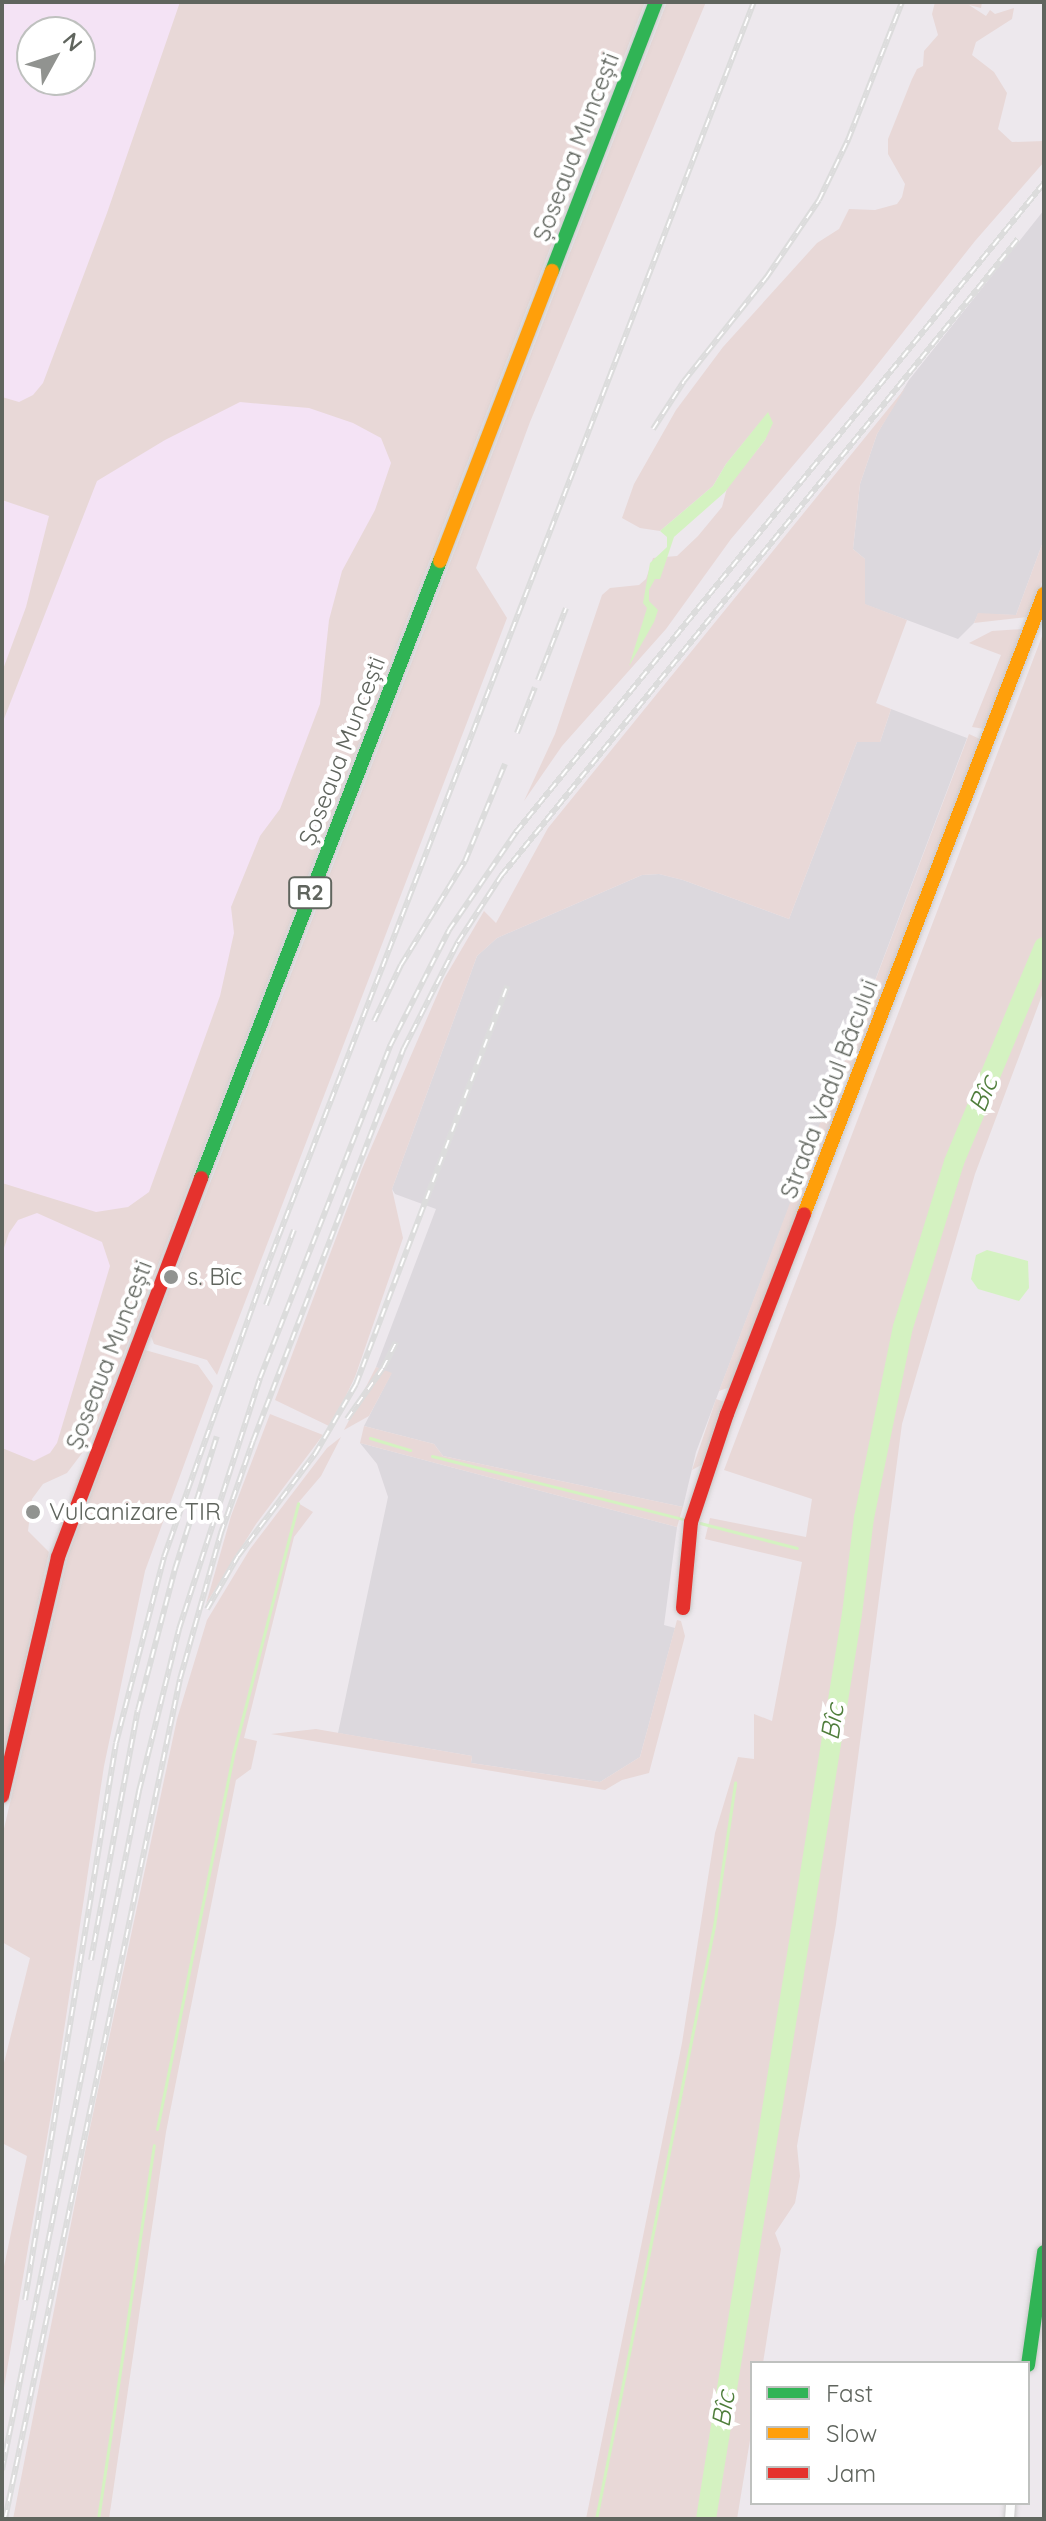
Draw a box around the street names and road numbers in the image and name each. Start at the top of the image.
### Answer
street label: Șoseaua Muncești [527,49,625,245]
street label: Șoseaua Muncești [293,653,391,849]
road number: R2 [288,875,332,911]
street label: Strada Vadul Bâcului [774,976,884,1202]
street label: Șoseaua Muncești [60,1257,158,1453]

